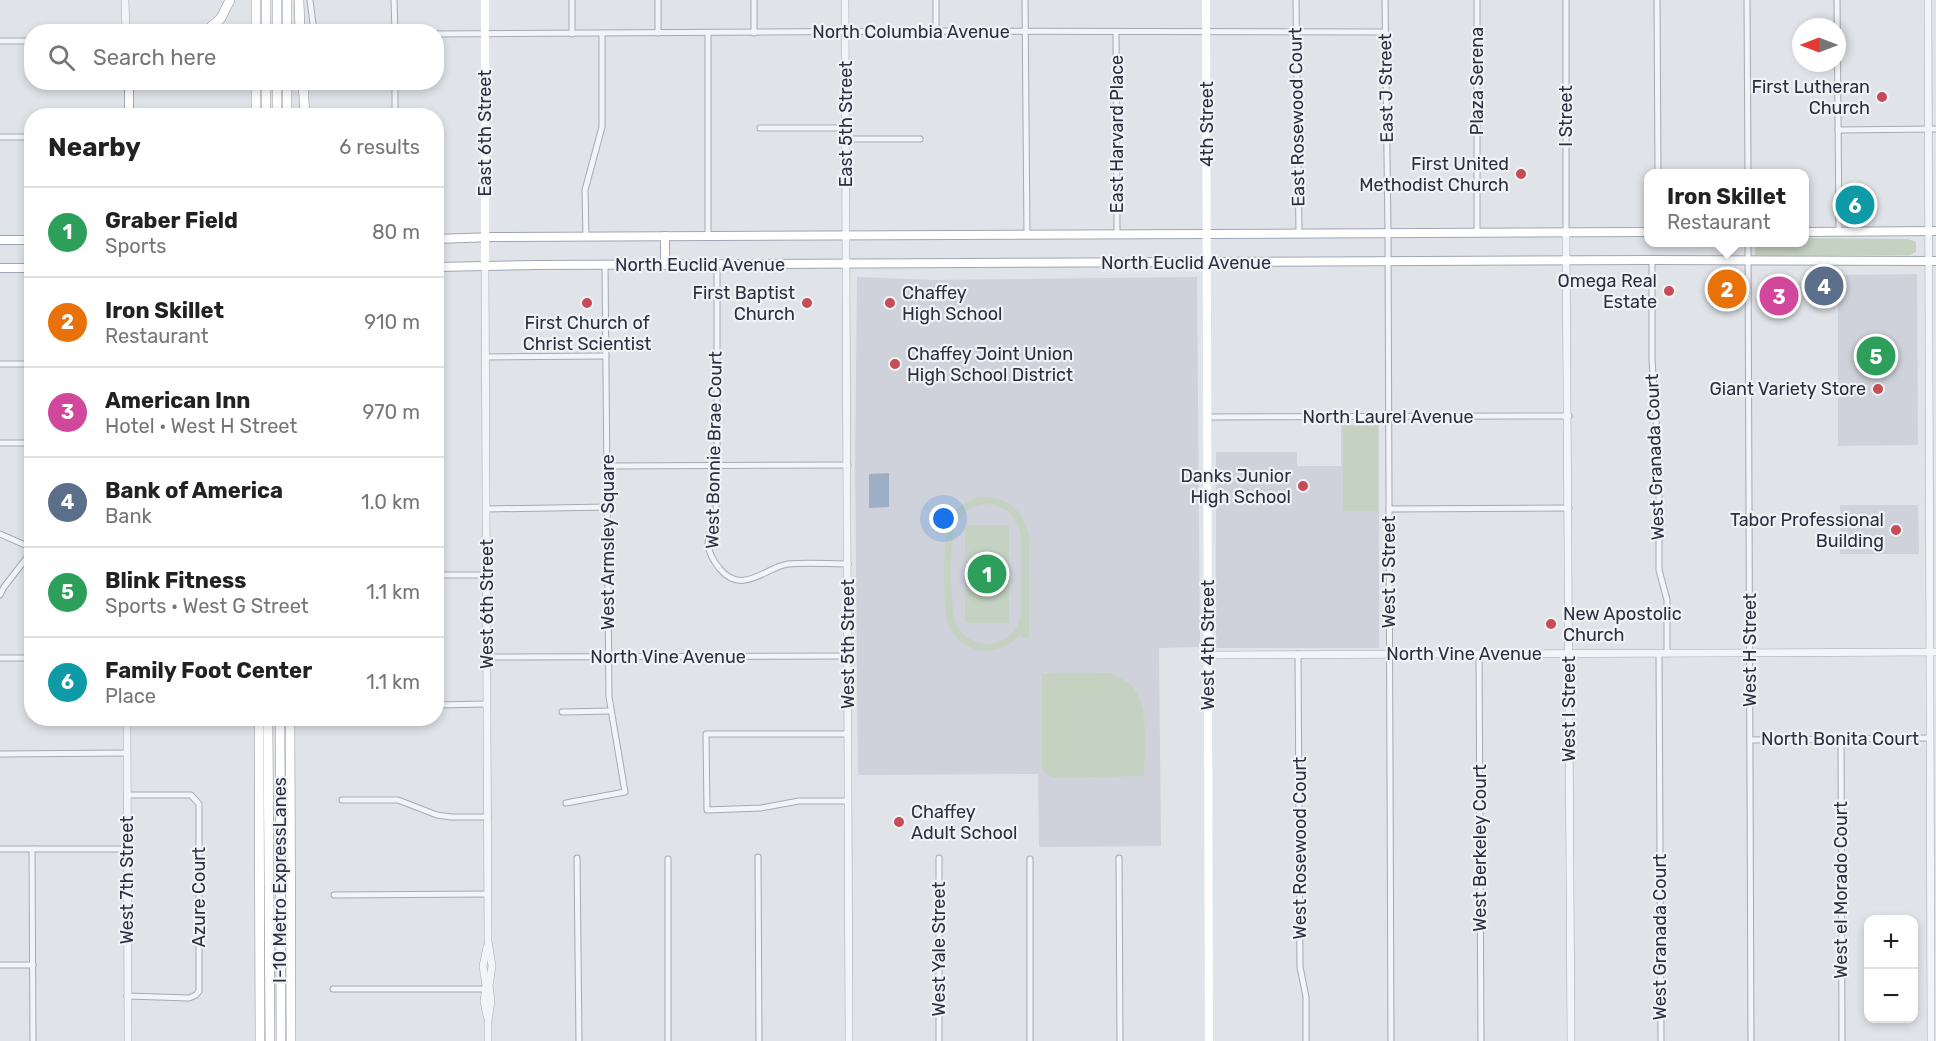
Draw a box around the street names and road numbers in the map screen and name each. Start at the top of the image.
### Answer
street label: North Columbia Avenue [812,21,1010,43]
street label: East Rosewood Court [1284,27,1310,207]
street label: Plaza Serena [1466,27,1488,135]
street label: East J Street [1374,33,1398,143]
street label: East Harvard Place [1106,55,1128,213]
street label: East 5th Street [835,61,857,187]
street label: East 6th Street [474,70,496,196]
street label: 4th Street [1196,81,1218,167]
street label: I Street [1555,85,1577,147]
street label: North Euclid Avenue [1101,252,1271,274]
street label: North Euclid Avenue [615,254,785,276]
street label: West Bonnie Brae Court [701,351,727,549]
street label: West Granada Court [1641,373,1669,541]
street label: North Laurel Avenue [1302,406,1474,428]
street label: West Armsley Square [597,454,619,630]
street label: West J Street [1378,516,1400,628]
street label: West 6th Street [476,539,498,669]
street label: West 5th Street [837,579,859,709]
street label: West 4th Street [1197,580,1219,710]
street label: West H Street [1739,593,1761,707]
street label: North Vine Avenue [1386,643,1542,665]
street label: North Vine Avenue [590,646,746,668]
street label: West I Street [1558,656,1580,762]
street label: North Bonita Court [1761,728,1919,750]
street label: West Rosewood Court [1289,757,1311,939]
street label: West Berkeley Court [1469,764,1491,932]
street label: I-10 Metro ExpressLanes [269,777,291,983]
street label: West el Morado Court [1830,801,1852,979]
street label: West 7th Street [116,816,138,944]
street label: Azure Court [188,847,210,947]
street label: West Granada Court [1649,854,1671,1020]
street label: West Yale Street [928,882,950,1016]

